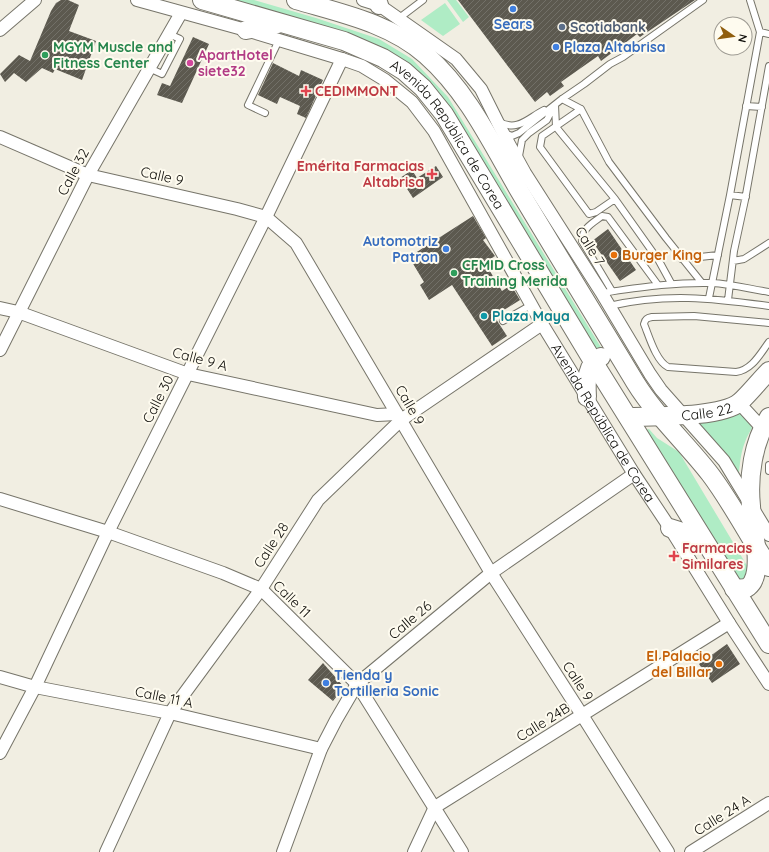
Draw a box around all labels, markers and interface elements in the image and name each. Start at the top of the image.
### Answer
marker: Sears [508,4,518,14]
place label: Sears [494,15,532,33]
north arrow [713,16,753,56]
place label: Scotiabank [570,18,646,36]
marker: Scotiabank [557,22,567,32]
text: N [735,33,750,44]
place label: MGYM Muscle and Fitness Center [53,38,173,72]
place label: Plaza Altabrisa [564,38,666,56]
marker: Plaza Altabrisa [551,42,561,52]
place label: ApartHotel siete32 [198,46,273,80]
marker: MGYM Muscle and Fitness Center [40,50,50,60]
street label: Avenida República de Corea [387,56,508,213]
marker: ApartHotel siete32 [185,58,195,68]
place label: CEDIMMONT [315,82,398,100]
marker: CEDIMMONT [300,85,312,97]
street label: Calle 32 [53,145,93,199]
place label: Emérita Farmacias Altabrisa [297,157,424,191]
street label: Calle 9 [139,162,185,190]
marker: Emérita Farmacias Altabrisa [427,169,437,179]
street label: Calle 7 [571,223,609,269]
place label: Automotriz Patron [363,232,438,266]
marker: Automotriz Patron [441,244,451,254]
place label: Burger King [622,246,702,264]
marker: Burger King [609,250,619,260]
place label: CFMID Cross Training Merida [462,256,567,290]
marker: CFMID Cross Training Merida [449,268,459,278]
place label: Plaza Maya [492,307,570,325]
marker: Plaza Maya [479,311,489,321]
street label: Avenida República de Corea [547,340,659,505]
street label: Calle 9 A [170,343,230,375]
street label: Calle 30 [138,372,178,426]
street label: Calle 9 [391,382,429,428]
street label: Calle 22 [681,398,735,424]
street label: Calle 28 [250,519,292,571]
place label: Farmacias Similares [682,539,753,573]
marker: Farmacias Similares [669,551,679,561]
street label: Calle 11 [269,577,315,621]
street label: Calle 26 [385,596,436,643]
place label: El Palacio del Billar [646,647,711,681]
street label: Calle 9 [559,658,597,704]
marker: El Palacio del Billar [714,659,724,669]
place label: Tienda y Tortilleria Sonic [334,666,439,700]
marker: Tienda y Tortilleria Sonic [321,678,331,688]
street label: Calle 11 A [133,682,195,712]
street label: Calle 24B [513,699,573,745]
street label: Calle 24 A [690,791,754,839]

